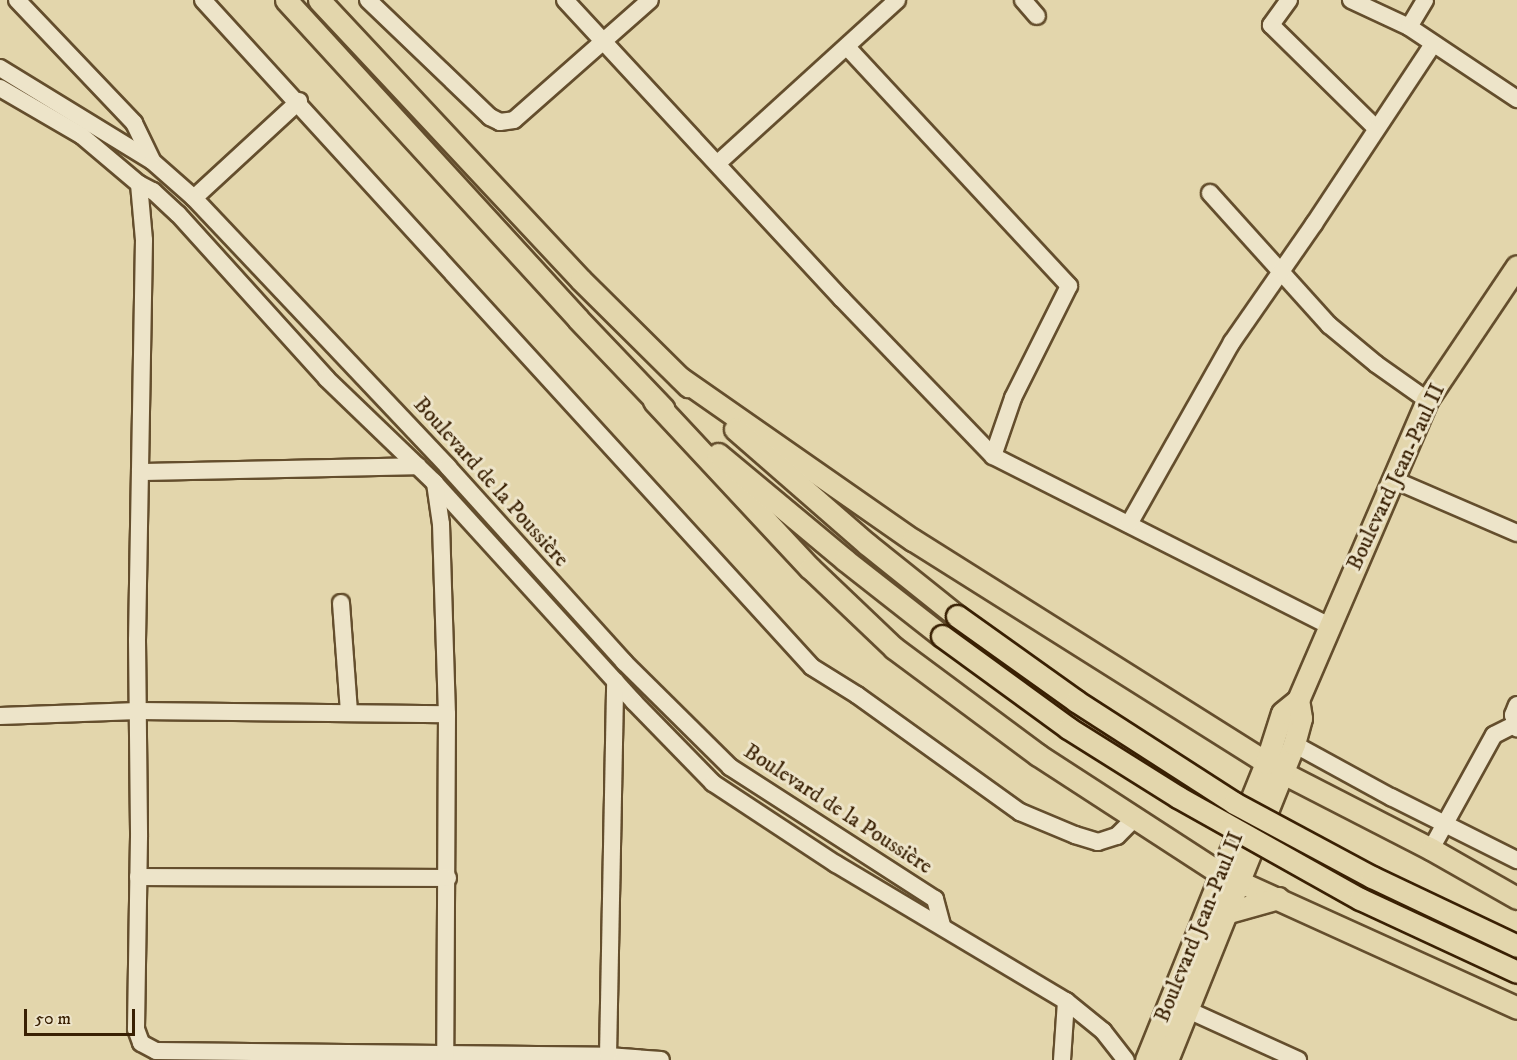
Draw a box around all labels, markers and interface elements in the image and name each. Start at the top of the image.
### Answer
street label: Boulevard Jean-Paul II [1341,379,1451,575]
street label: Boulevard de la Poussière [408,392,574,572]
street label: Boulevard de la Poussière [739,738,937,880]
street label: Boulevard Jean-Paul II [1149,828,1249,1026]
scale bar [27,997,138,1035]
text: 50 m [35,1008,71,1030]

